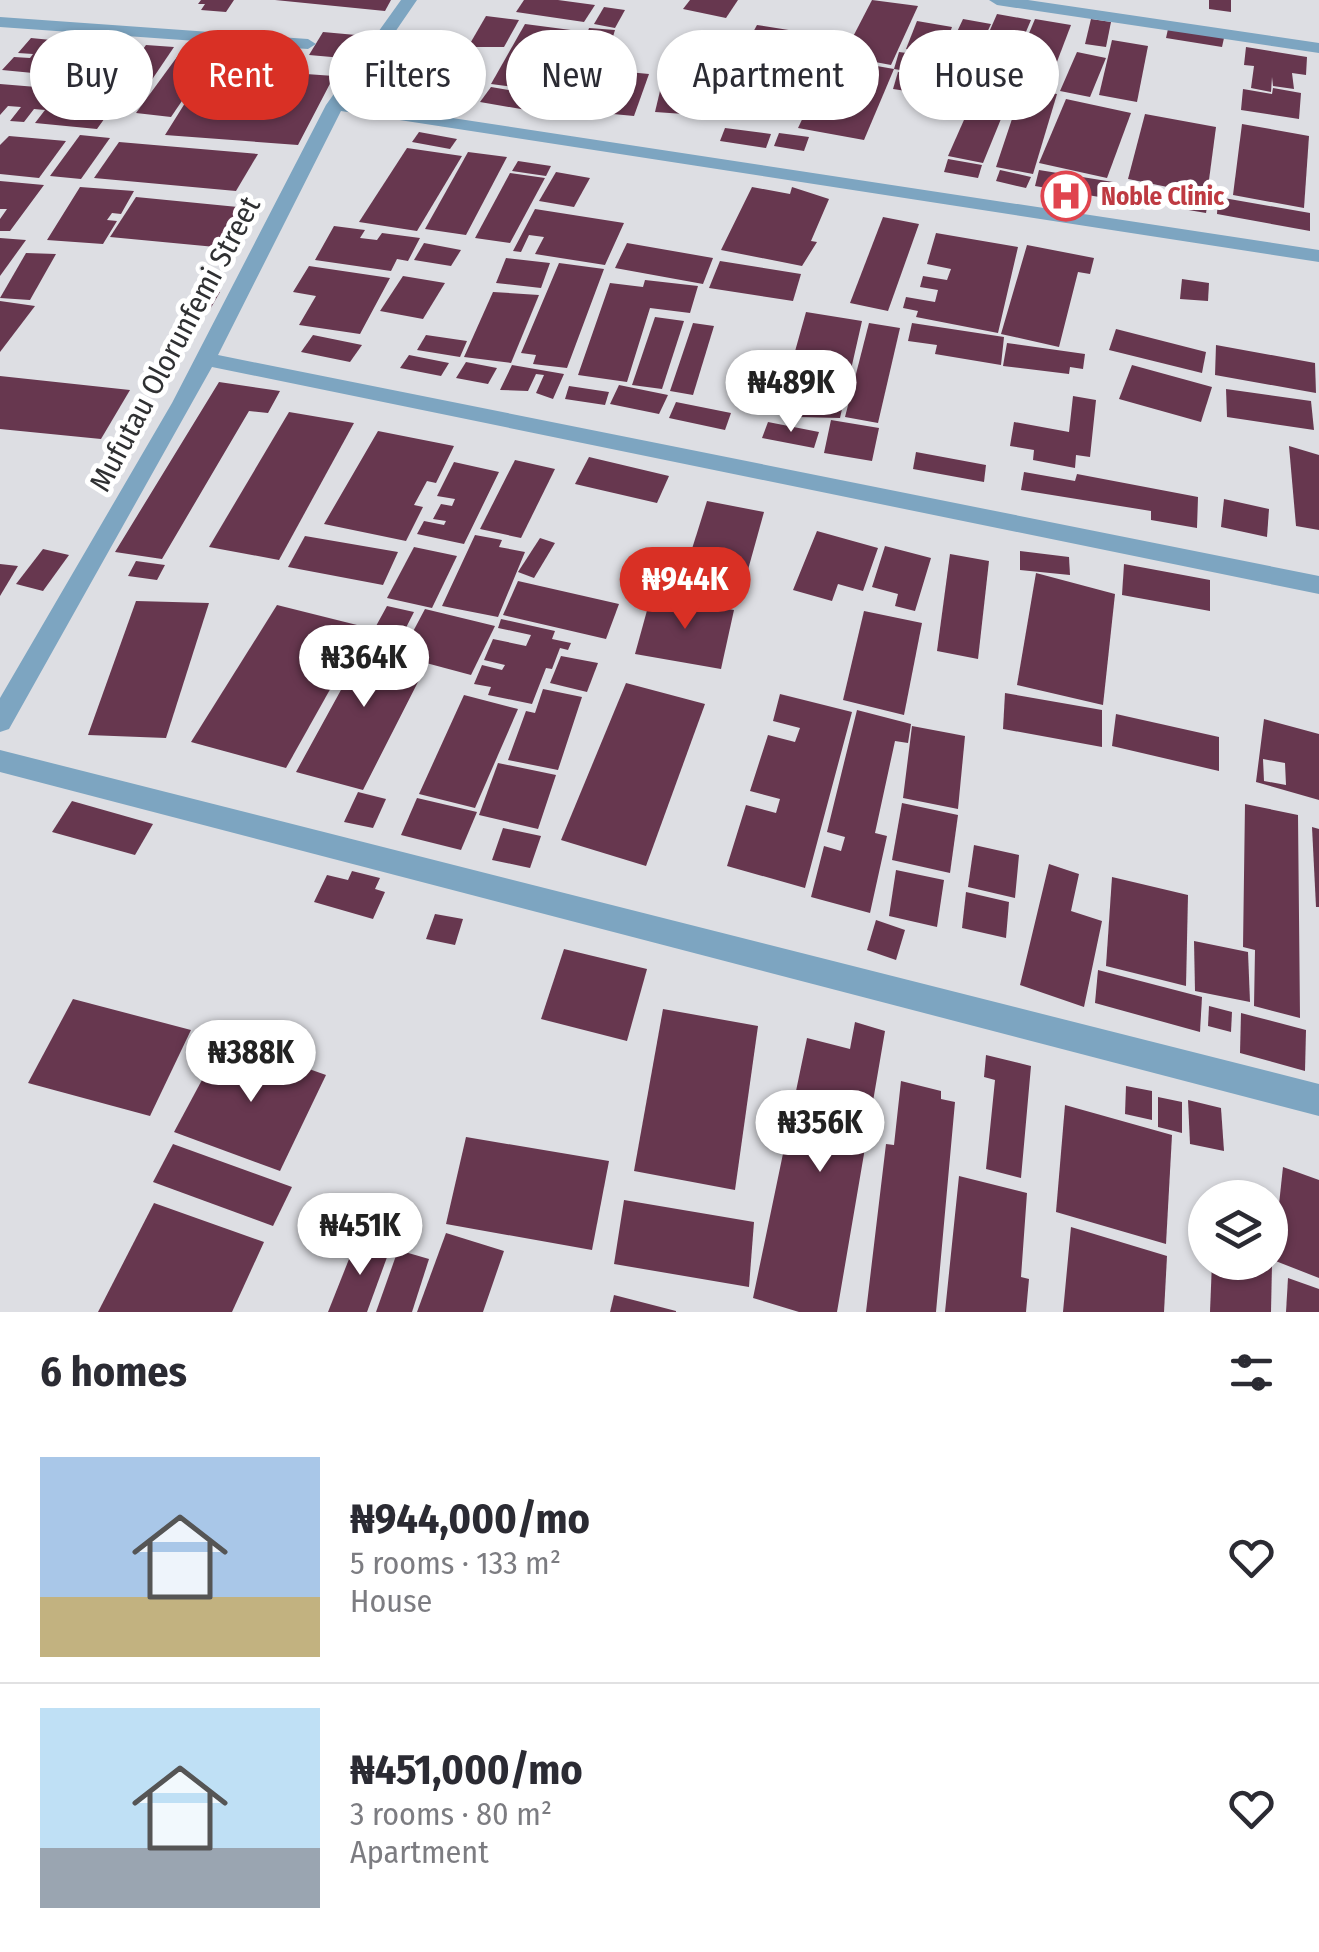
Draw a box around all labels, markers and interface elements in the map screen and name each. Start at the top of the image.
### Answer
chip: Buy [30,30,153,120]
chip: Rent [173,30,309,120]
chip: Filters [329,30,486,120]
chip: New [506,30,637,120]
chip: Apartment [657,30,879,120]
chip: House [899,30,1059,120]
hospital icon: Noble Clinic [1040,170,1092,222]
place label: Noble Clinic [1101,182,1224,212]
street label: Mufutau Olorunfemi Street [82,190,268,497]
pin: ₦489K [721,350,861,435]
text: ₦489K [747,363,835,401]
pin: ₦944K [615,547,755,632]
text: ₦944K [642,560,728,598]
pin: ₦364K [294,625,434,710]
text: ₦364K [321,638,407,676]
pin: ₦388K [181,1020,321,1105]
text: ₦388K [208,1033,294,1071]
pin: ₦356K [750,1090,890,1175]
text: ₦356K [777,1103,863,1141]
map controls [1188,1180,1288,1280]
button: layers [1188,1180,1288,1280]
pin: ₦451K [290,1193,430,1278]
text: ₦451K [319,1206,401,1244]
icon: filters [1224,1345,1279,1400]
text: 6 homes [40,1347,187,1397]
text: ₦944,000/mo [350,1494,590,1544]
icon: home [120,1497,240,1617]
icon: heart [1224,1530,1279,1585]
text: 5 rooms · 133 m² [350,1544,561,1582]
text: House [350,1582,432,1620]
text: ₦451,000/mo [350,1745,583,1795]
icon: home [120,1748,240,1868]
icon: heart [1224,1781,1279,1836]
text: 3 rooms · 80 m² [350,1795,552,1833]
text: Apartment [350,1833,489,1871]

